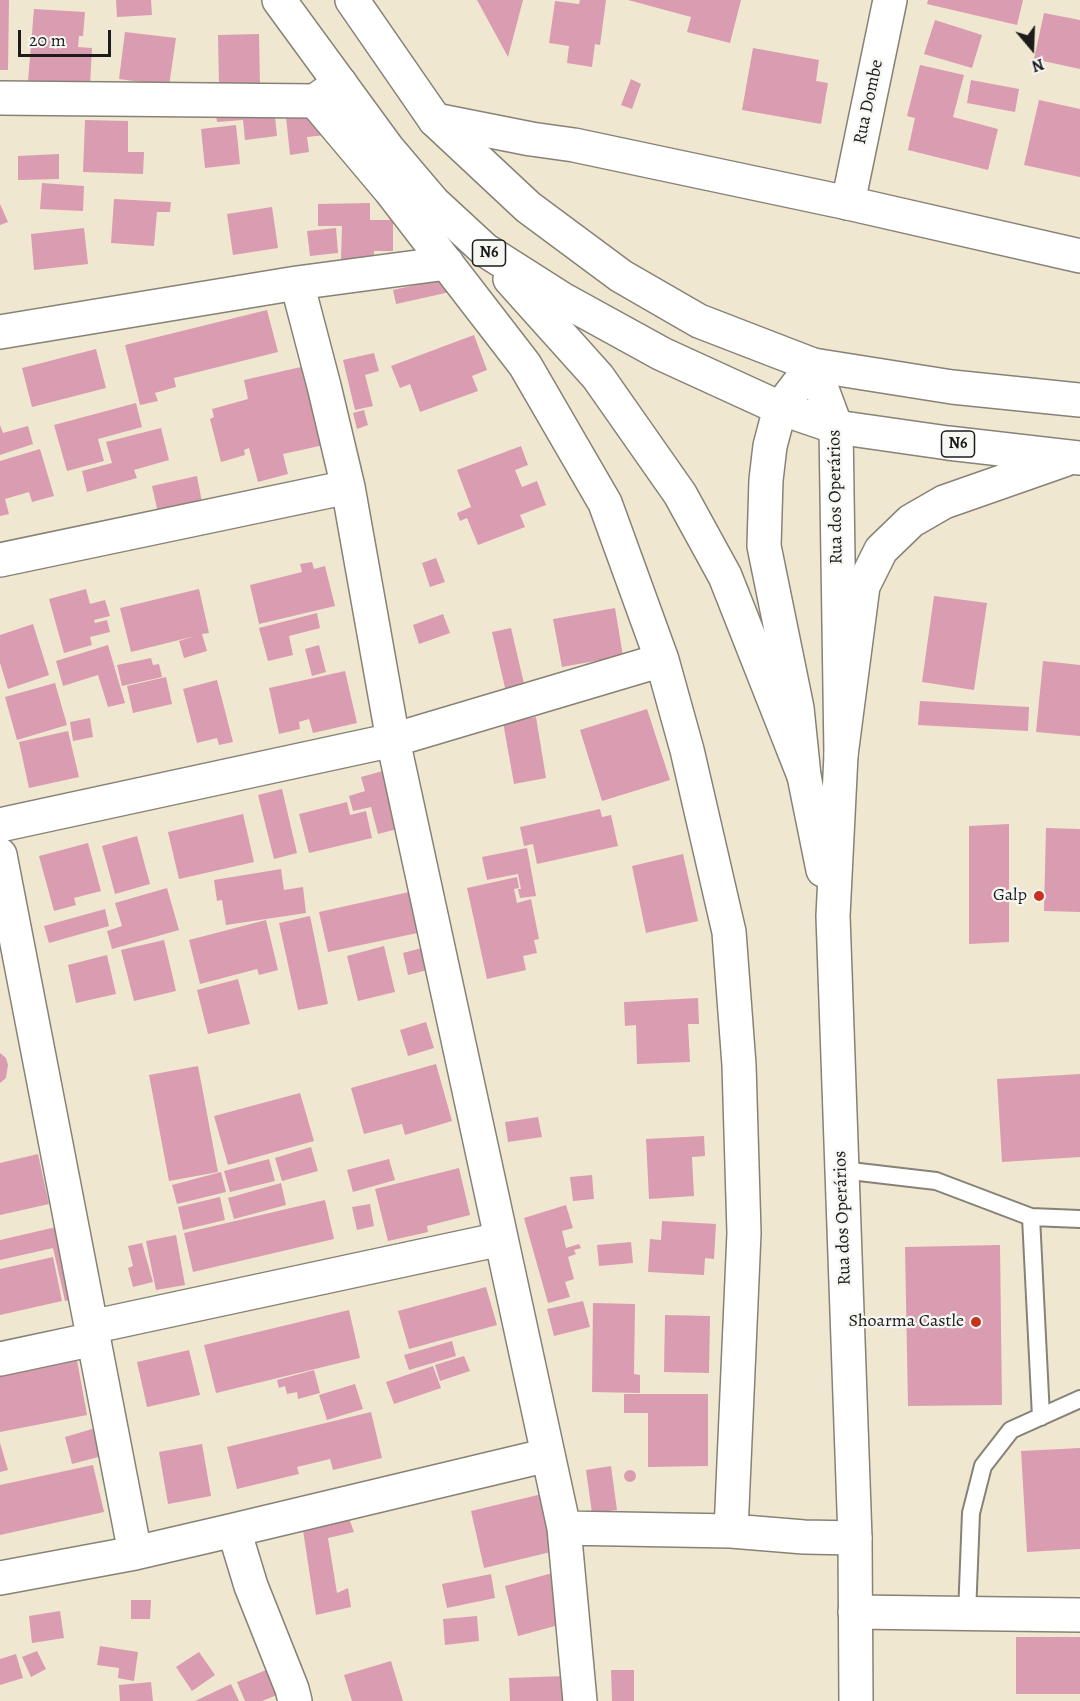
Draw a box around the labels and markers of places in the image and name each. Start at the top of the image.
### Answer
place label: Galp [993,885,1027,907]
marker: Galp [1032,889,1046,903]
place label: Shoarma Castle [849,1311,964,1333]
marker: Shoarma Castle [969,1315,983,1329]

